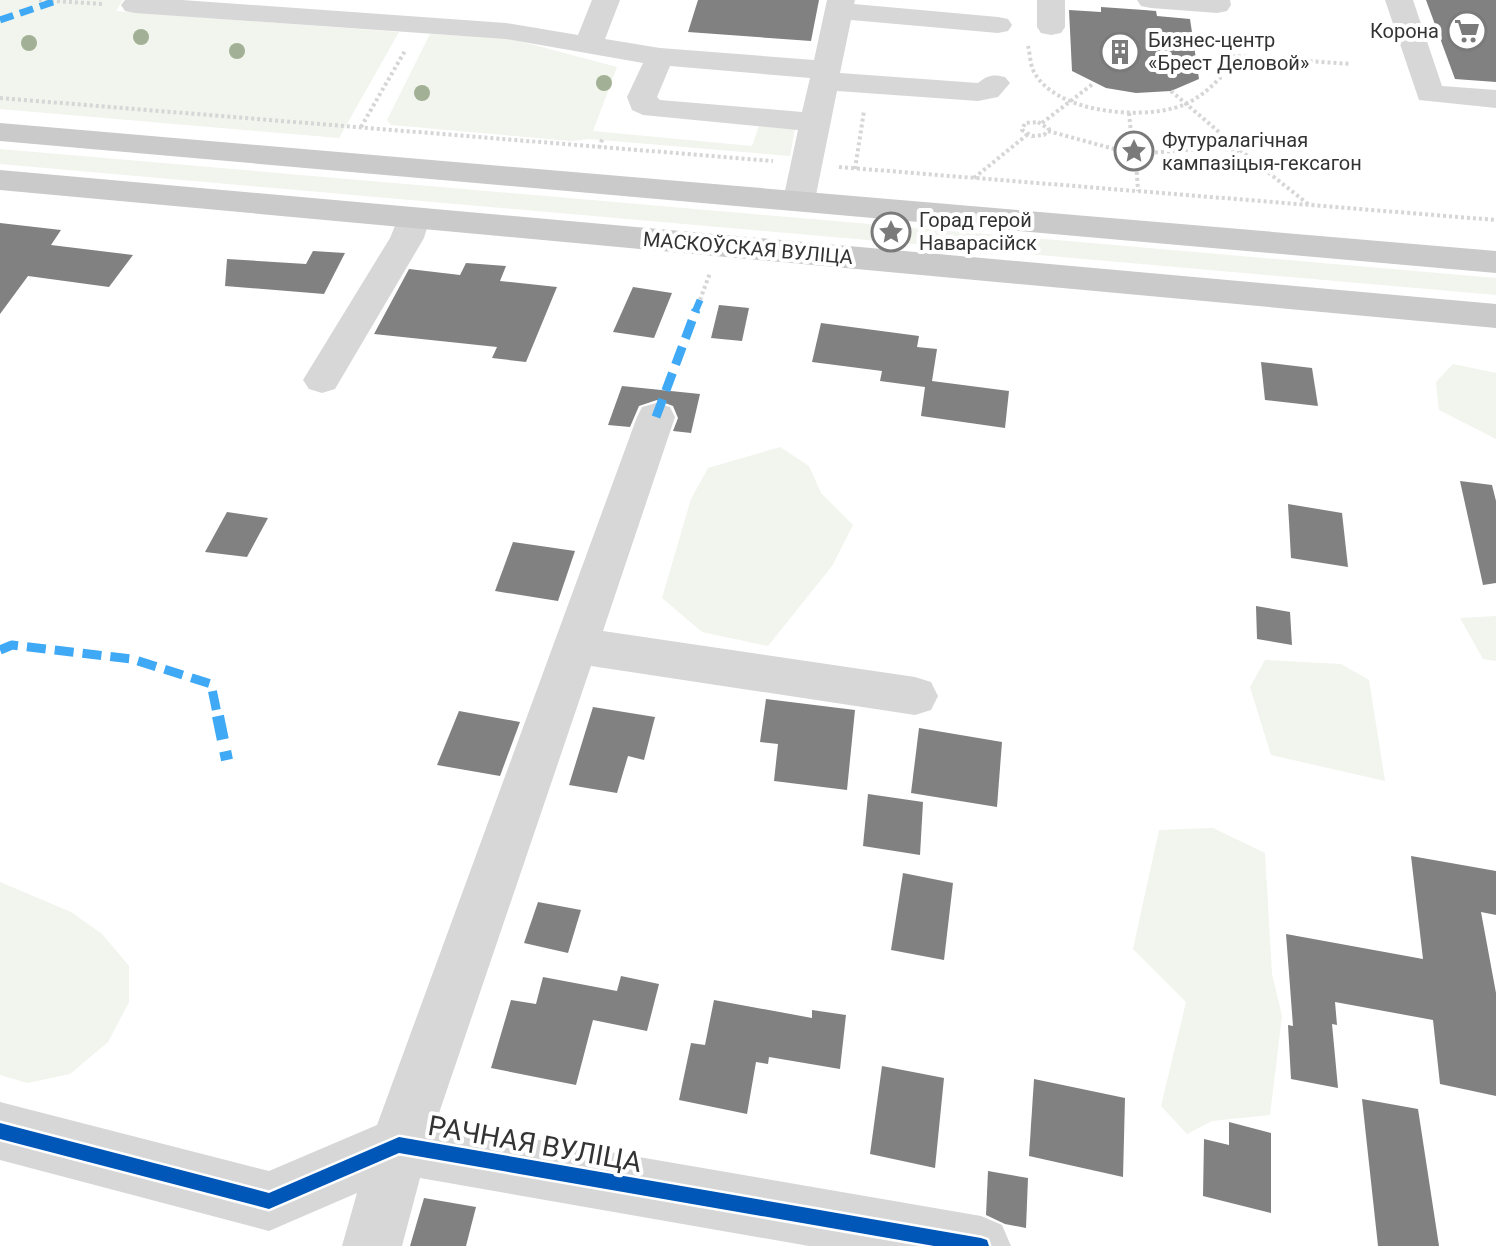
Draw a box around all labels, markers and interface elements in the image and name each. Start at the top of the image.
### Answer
supermarket icon: Корона [1446,10,1488,52]
place label: Корона [1370,19,1439,43]
place label: Бизнес-центр «Брест Деловой» [1148,28,1309,75]
building icon: Бизнес-центр «Брест Деловой» [1099,31,1141,73]
place label: Футуралагічная кампазіцыя-гексагон [1162,128,1362,175]
place icon: Футуралагічная кампазіцыя-гексагон [1113,130,1155,172]
place label: Горад герой Наварасійск [919,208,1037,255]
place icon: Горад герой Наварасійск [870,211,912,253]
street label: МАСКОЎСКАЯ ВУЛІЦА [642,227,854,269]
street label: РАЧНАЯ ВУЛІЦА [426,1109,644,1179]

